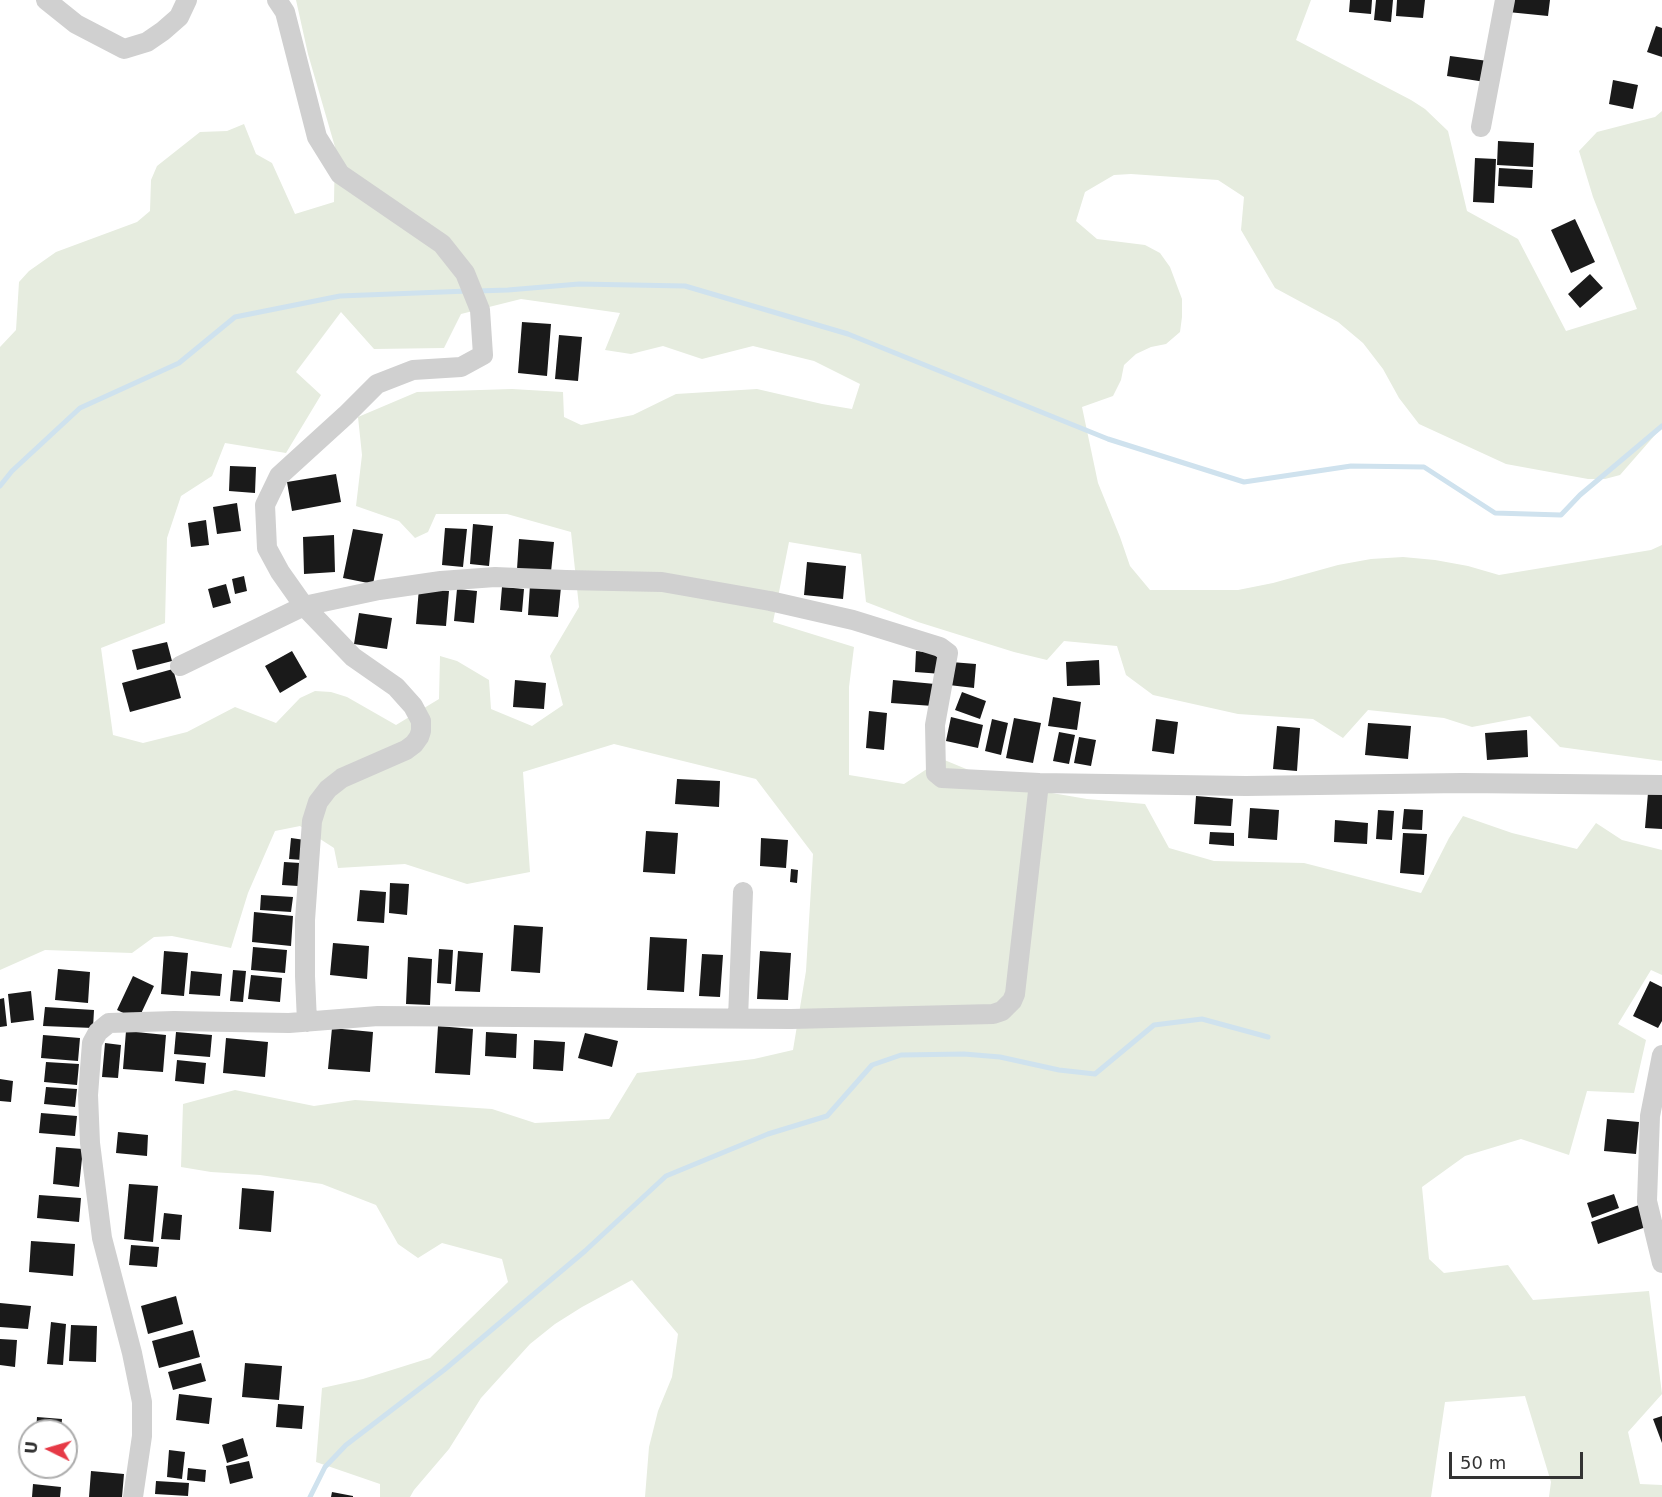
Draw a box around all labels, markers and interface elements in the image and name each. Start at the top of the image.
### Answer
north arrow [18,1419,78,1479]
text: U [22,1440,42,1455]
scale bar [1452,1440,1586,1478]
text: 50 m [1460,1452,1506,1473]

